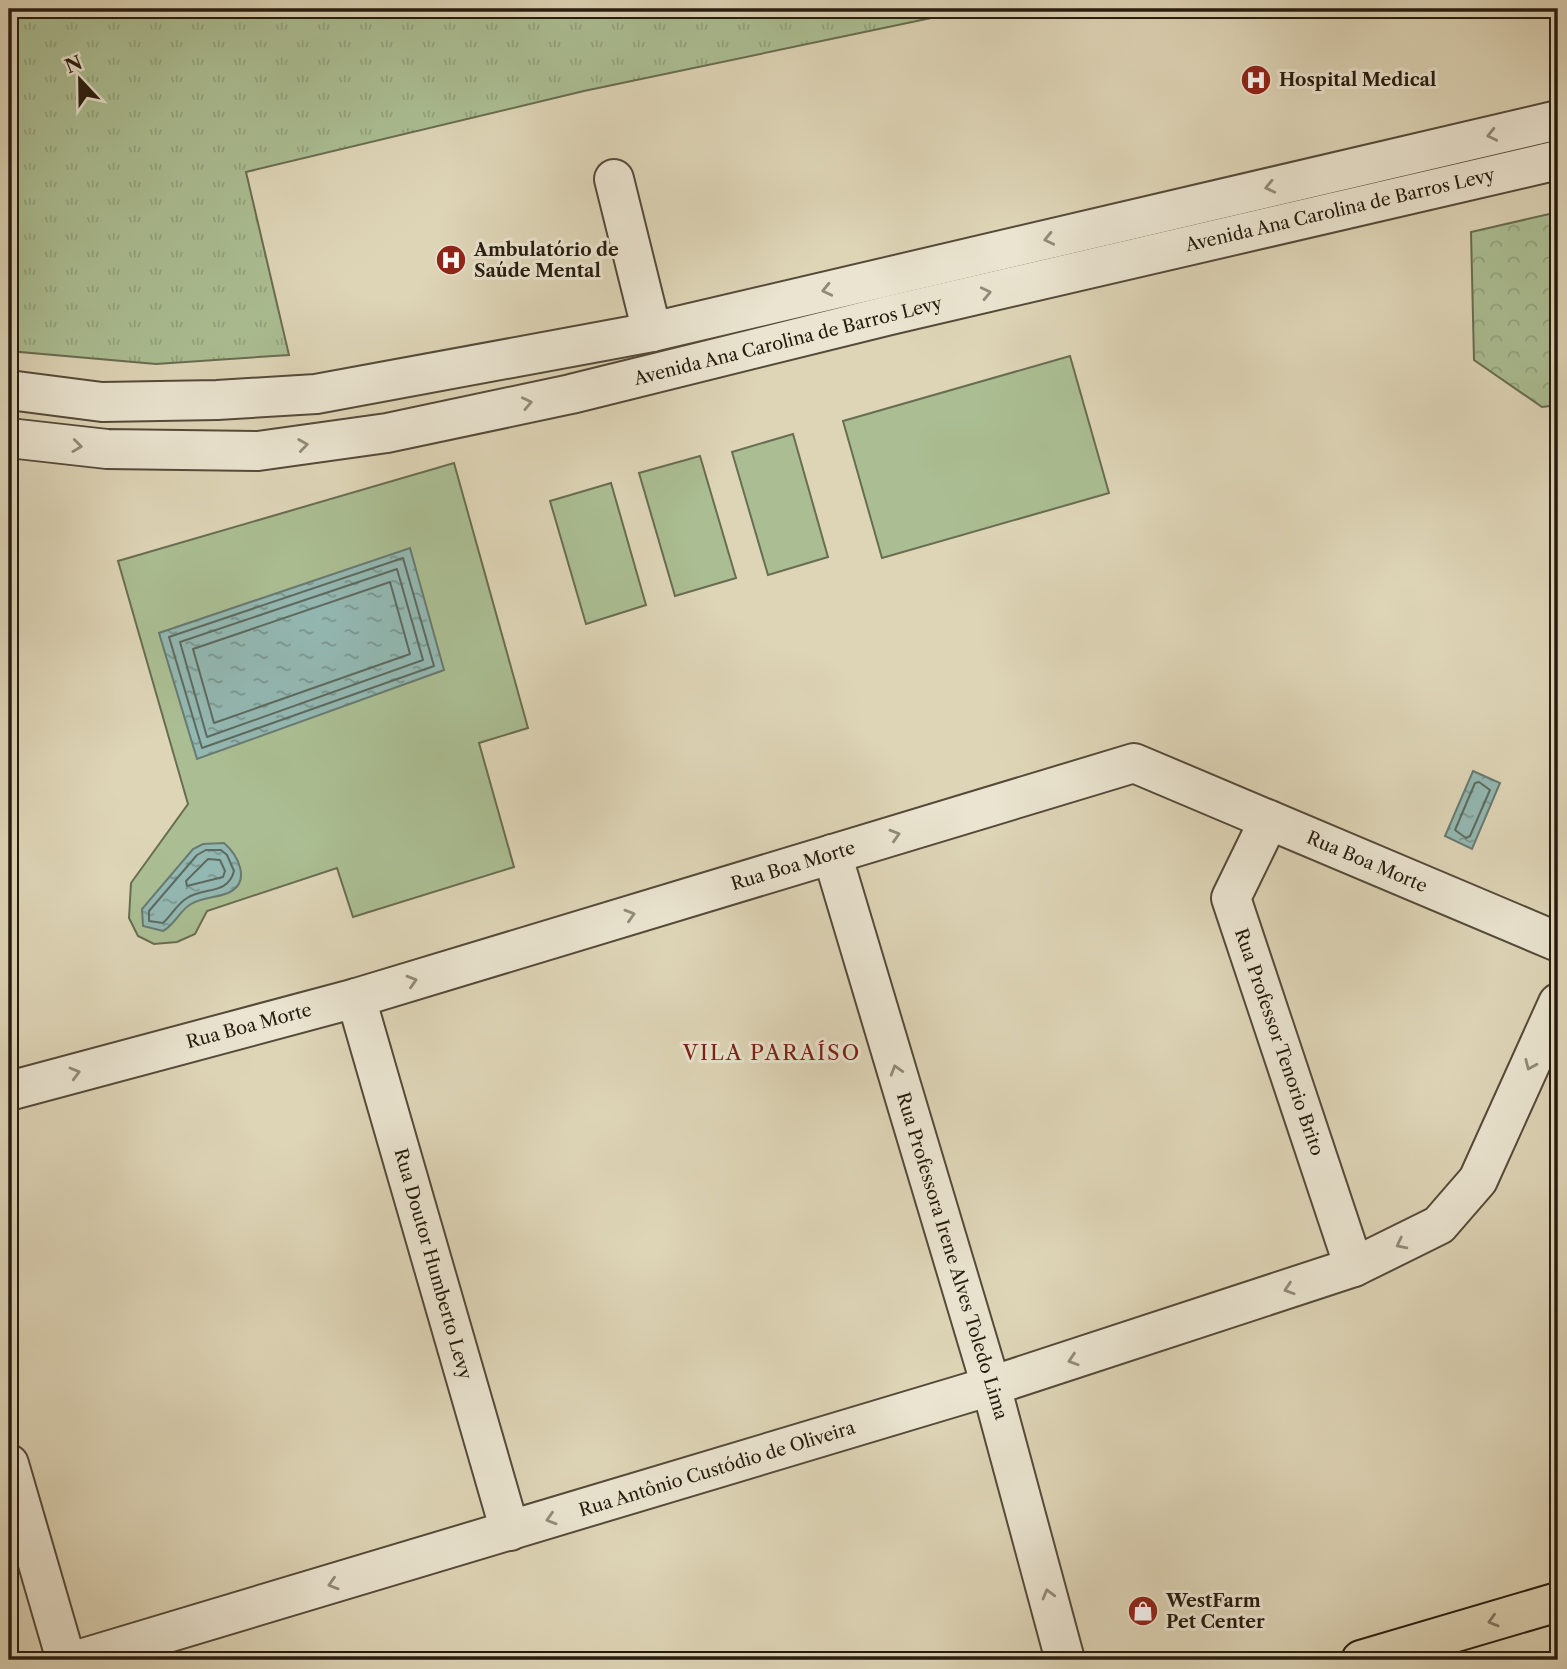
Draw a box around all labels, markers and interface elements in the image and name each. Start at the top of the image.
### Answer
north arrow [46,46,116,116]
text: N [62,51,86,78]
hospital icon: Hospital Medical [1239,63,1273,97]
place label: Hospital Medical [1279,69,1436,91]
one-way arrow [1486,127,1498,141]
street label: Avenida Ana Carolina de Barros Levy [1182,163,1498,257]
one-way arrow [1264,179,1276,193]
one-way arrow [1043,230,1055,245]
place label: Ambulatório de Saúde Mental [473,239,619,282]
hospital icon: Ambulatório de Saúde Mental [434,243,468,277]
one-way arrow [821,282,833,297]
one-way arrow [980,287,992,301]
street label: Avenida Ana Carolina de Barros Levy [631,292,945,390]
one-way arrow [521,397,533,412]
one-way arrow [298,437,309,452]
one-way arrow [71,438,82,453]
street label: Rua Boa Morte [1303,827,1431,897]
one-way arrow [889,829,901,844]
street label: Rua Boa Morte [728,837,858,895]
one-way arrow [624,909,636,924]
street label: Rua Professor Tenorio Brito [1230,925,1328,1159]
one-way arrow [406,974,418,989]
street label: Rua Boa Morte [184,999,314,1053]
district label: VILA PARAÍSO [682,1040,861,1065]
one-way arrow [1524,1058,1538,1070]
one-way arrow [890,1064,905,1076]
one-way arrow [69,1067,81,1081]
street label: Rua Professora Irene Alves Toledo Lima [892,1090,1013,1423]
street label: Rua Doutor Humberto Levy [389,1146,477,1383]
one-way arrow [1396,1235,1408,1249]
one-way arrow [1284,1280,1296,1295]
one-way arrow [1068,1351,1080,1366]
street label: Rua Antônio Custódio de Oliveira [576,1416,858,1522]
one-way arrow [545,1510,557,1525]
one-way arrow [327,1575,339,1590]
one-way arrow [1041,1589,1056,1601]
place label: WestFarm Pet Center [1165,1590,1265,1633]
shop icon: WestFarm Pet Center [1126,1594,1160,1628]
one-way arrow [1487,1613,1499,1628]

